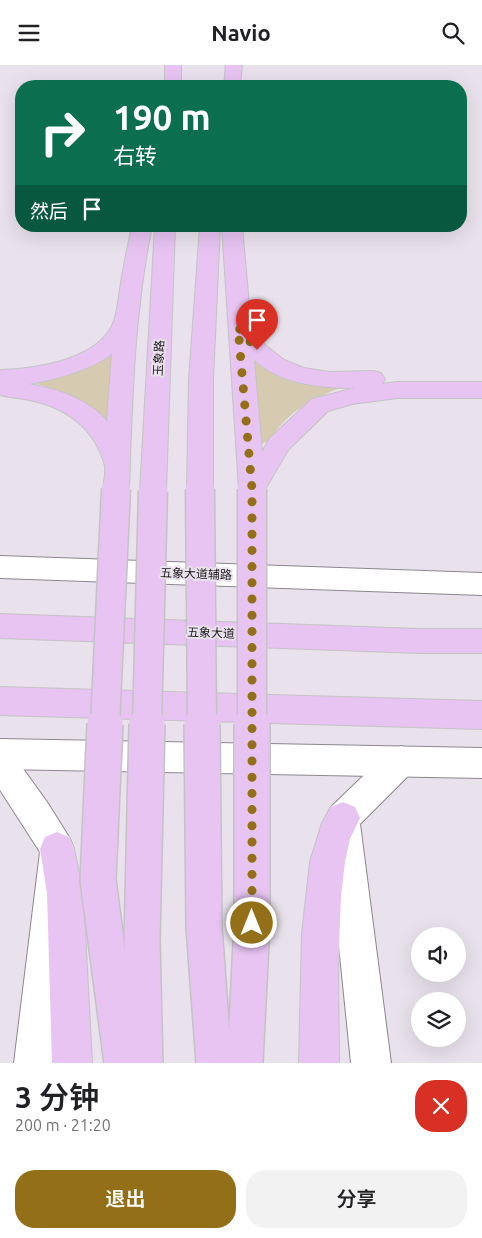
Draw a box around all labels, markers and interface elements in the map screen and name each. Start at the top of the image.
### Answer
icon: menu [15,19,43,47]
icon: search [439,19,467,47]
text: Navio [211,20,271,45]
text: 190 m [113,97,211,137]
icon: right [30,100,95,165]
text: 右转 [113,143,157,168]
icon: arrive [78,195,106,223]
text: 然后 [30,200,68,222]
pin [236,299,278,350]
icon: arrive [243,306,271,334]
street label: 玉象路 [151,340,166,376]
street label: 五象大道辅路 [160,566,232,581]
street label: 五象大道 [187,625,235,640]
position arrow [225,896,277,948]
map controls [411,927,466,1047]
button: sound [411,927,466,982]
button: layers [411,992,466,1047]
text: 3 分钟 [15,1080,99,1114]
button: close [415,1080,467,1132]
text: 200 m · 21:20 [15,1116,111,1134]
button: 退出 [15,1170,236,1228]
button: 分享 [246,1170,467,1228]

